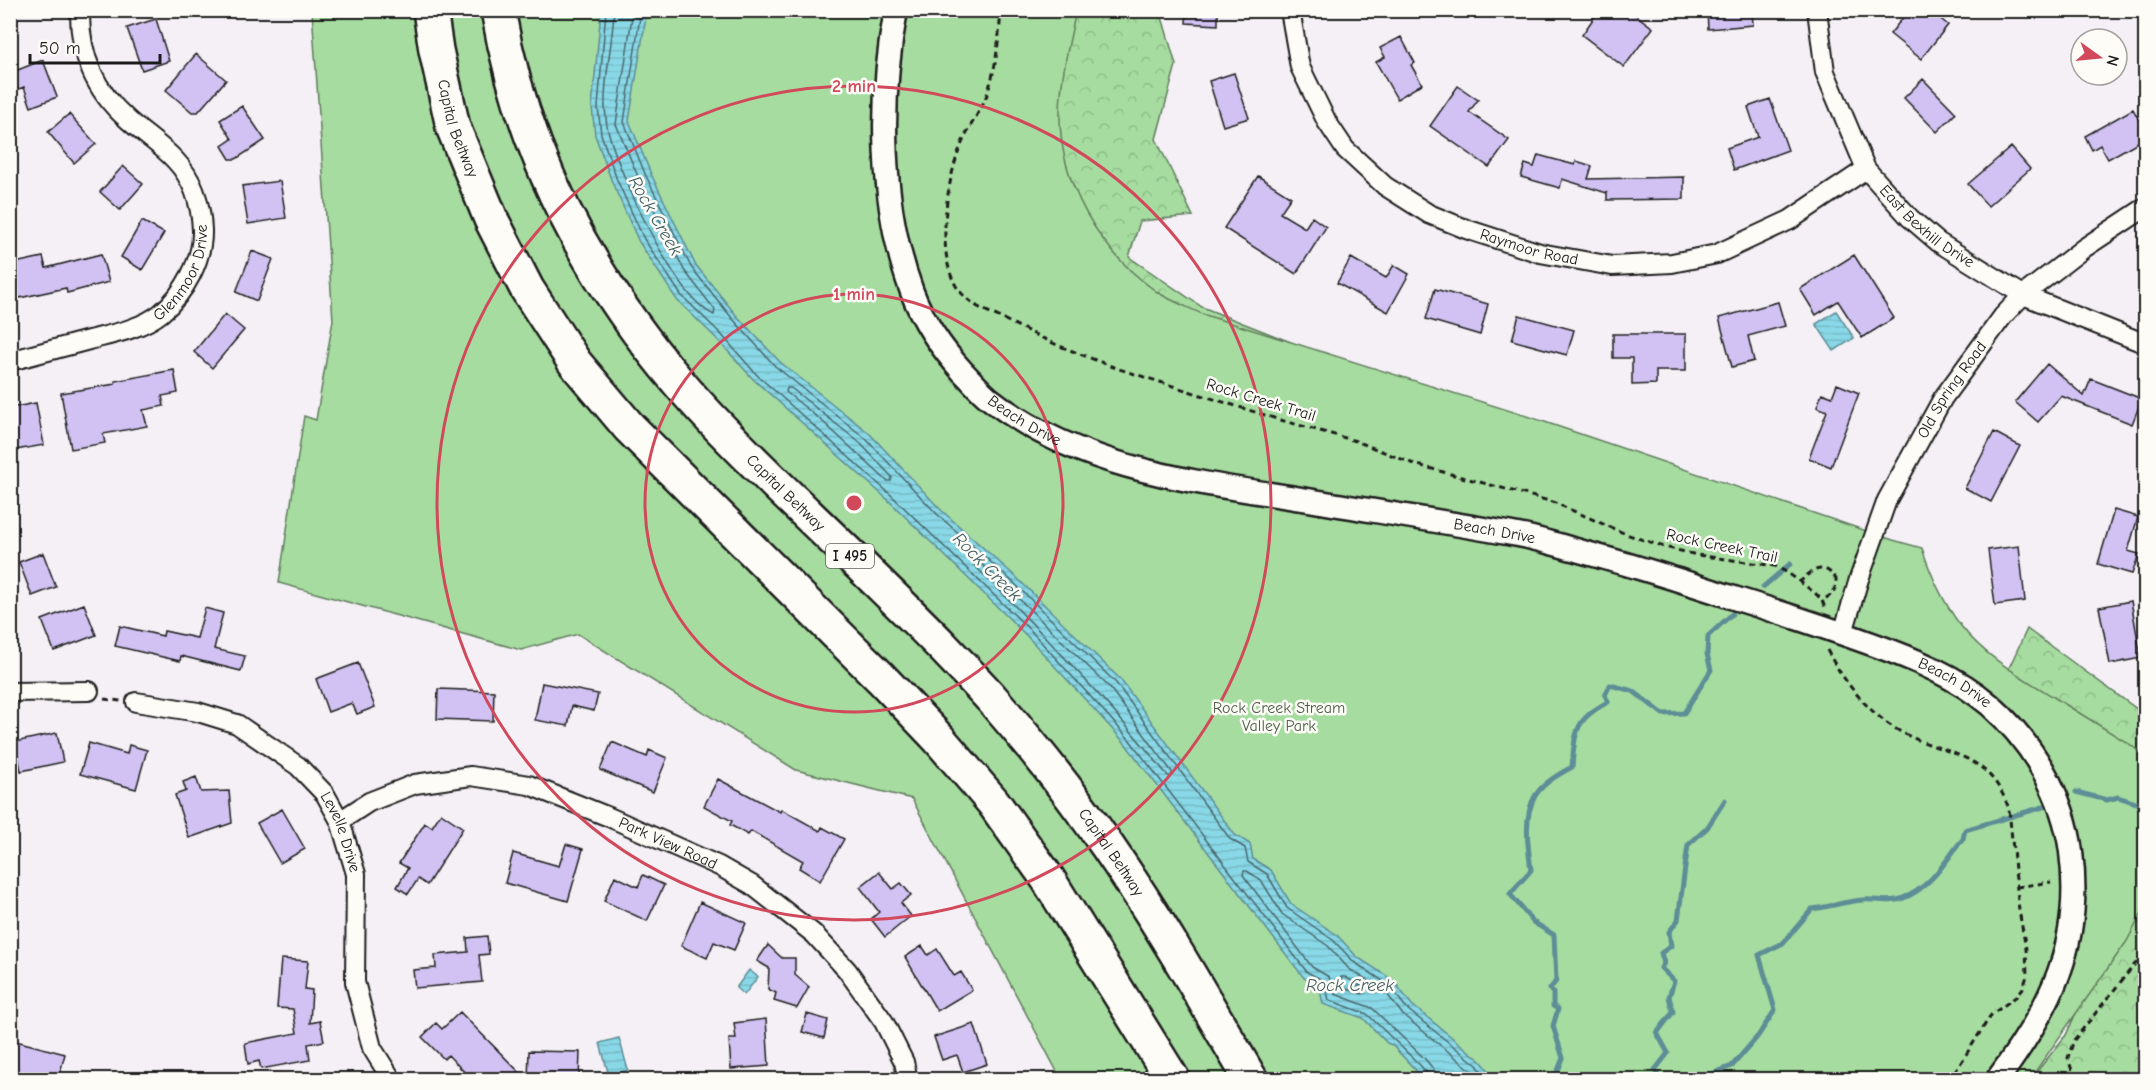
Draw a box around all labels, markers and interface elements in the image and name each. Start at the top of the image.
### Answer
scale bar [30,27,160,65]
north arrow [2069,27,2129,87]
text: 50 m [39,38,81,59]
text: N [2102,53,2123,68]
text: 2 min [832,76,876,97]
street label: Capital Beltway [434,78,482,181]
water label: Rock Creek [624,173,686,260]
street label: East Bexhill Drive [1876,181,1978,271]
street label: Glenmoor Drive [150,224,211,325]
street label: Raymoor Road [1478,225,1580,269]
text: 1 min [833,284,875,305]
street label: Old Spring Road [1914,338,1990,441]
street label: Rock Creek Trail [1204,375,1318,425]
street label: Beach Drive [984,392,1064,449]
street label: Capital Beltway [743,451,829,536]
centre of rings [844,493,864,513]
street label: Beach Drive [1452,515,1537,547]
street label: Rock Creek Trail [1665,525,1779,567]
water label: Rock Creek [948,528,1026,606]
road number: I 495 [826,544,874,568]
street label: Beach Drive [1915,654,1995,711]
park label: Rock Creek Stream Valley Park [1213,699,1345,735]
street label: Levelle Drive [317,789,364,874]
street label: Capital Beltway [1075,805,1148,900]
street label: Park View Road [616,814,720,873]
water label: Rock Creek [1306,975,1394,996]

